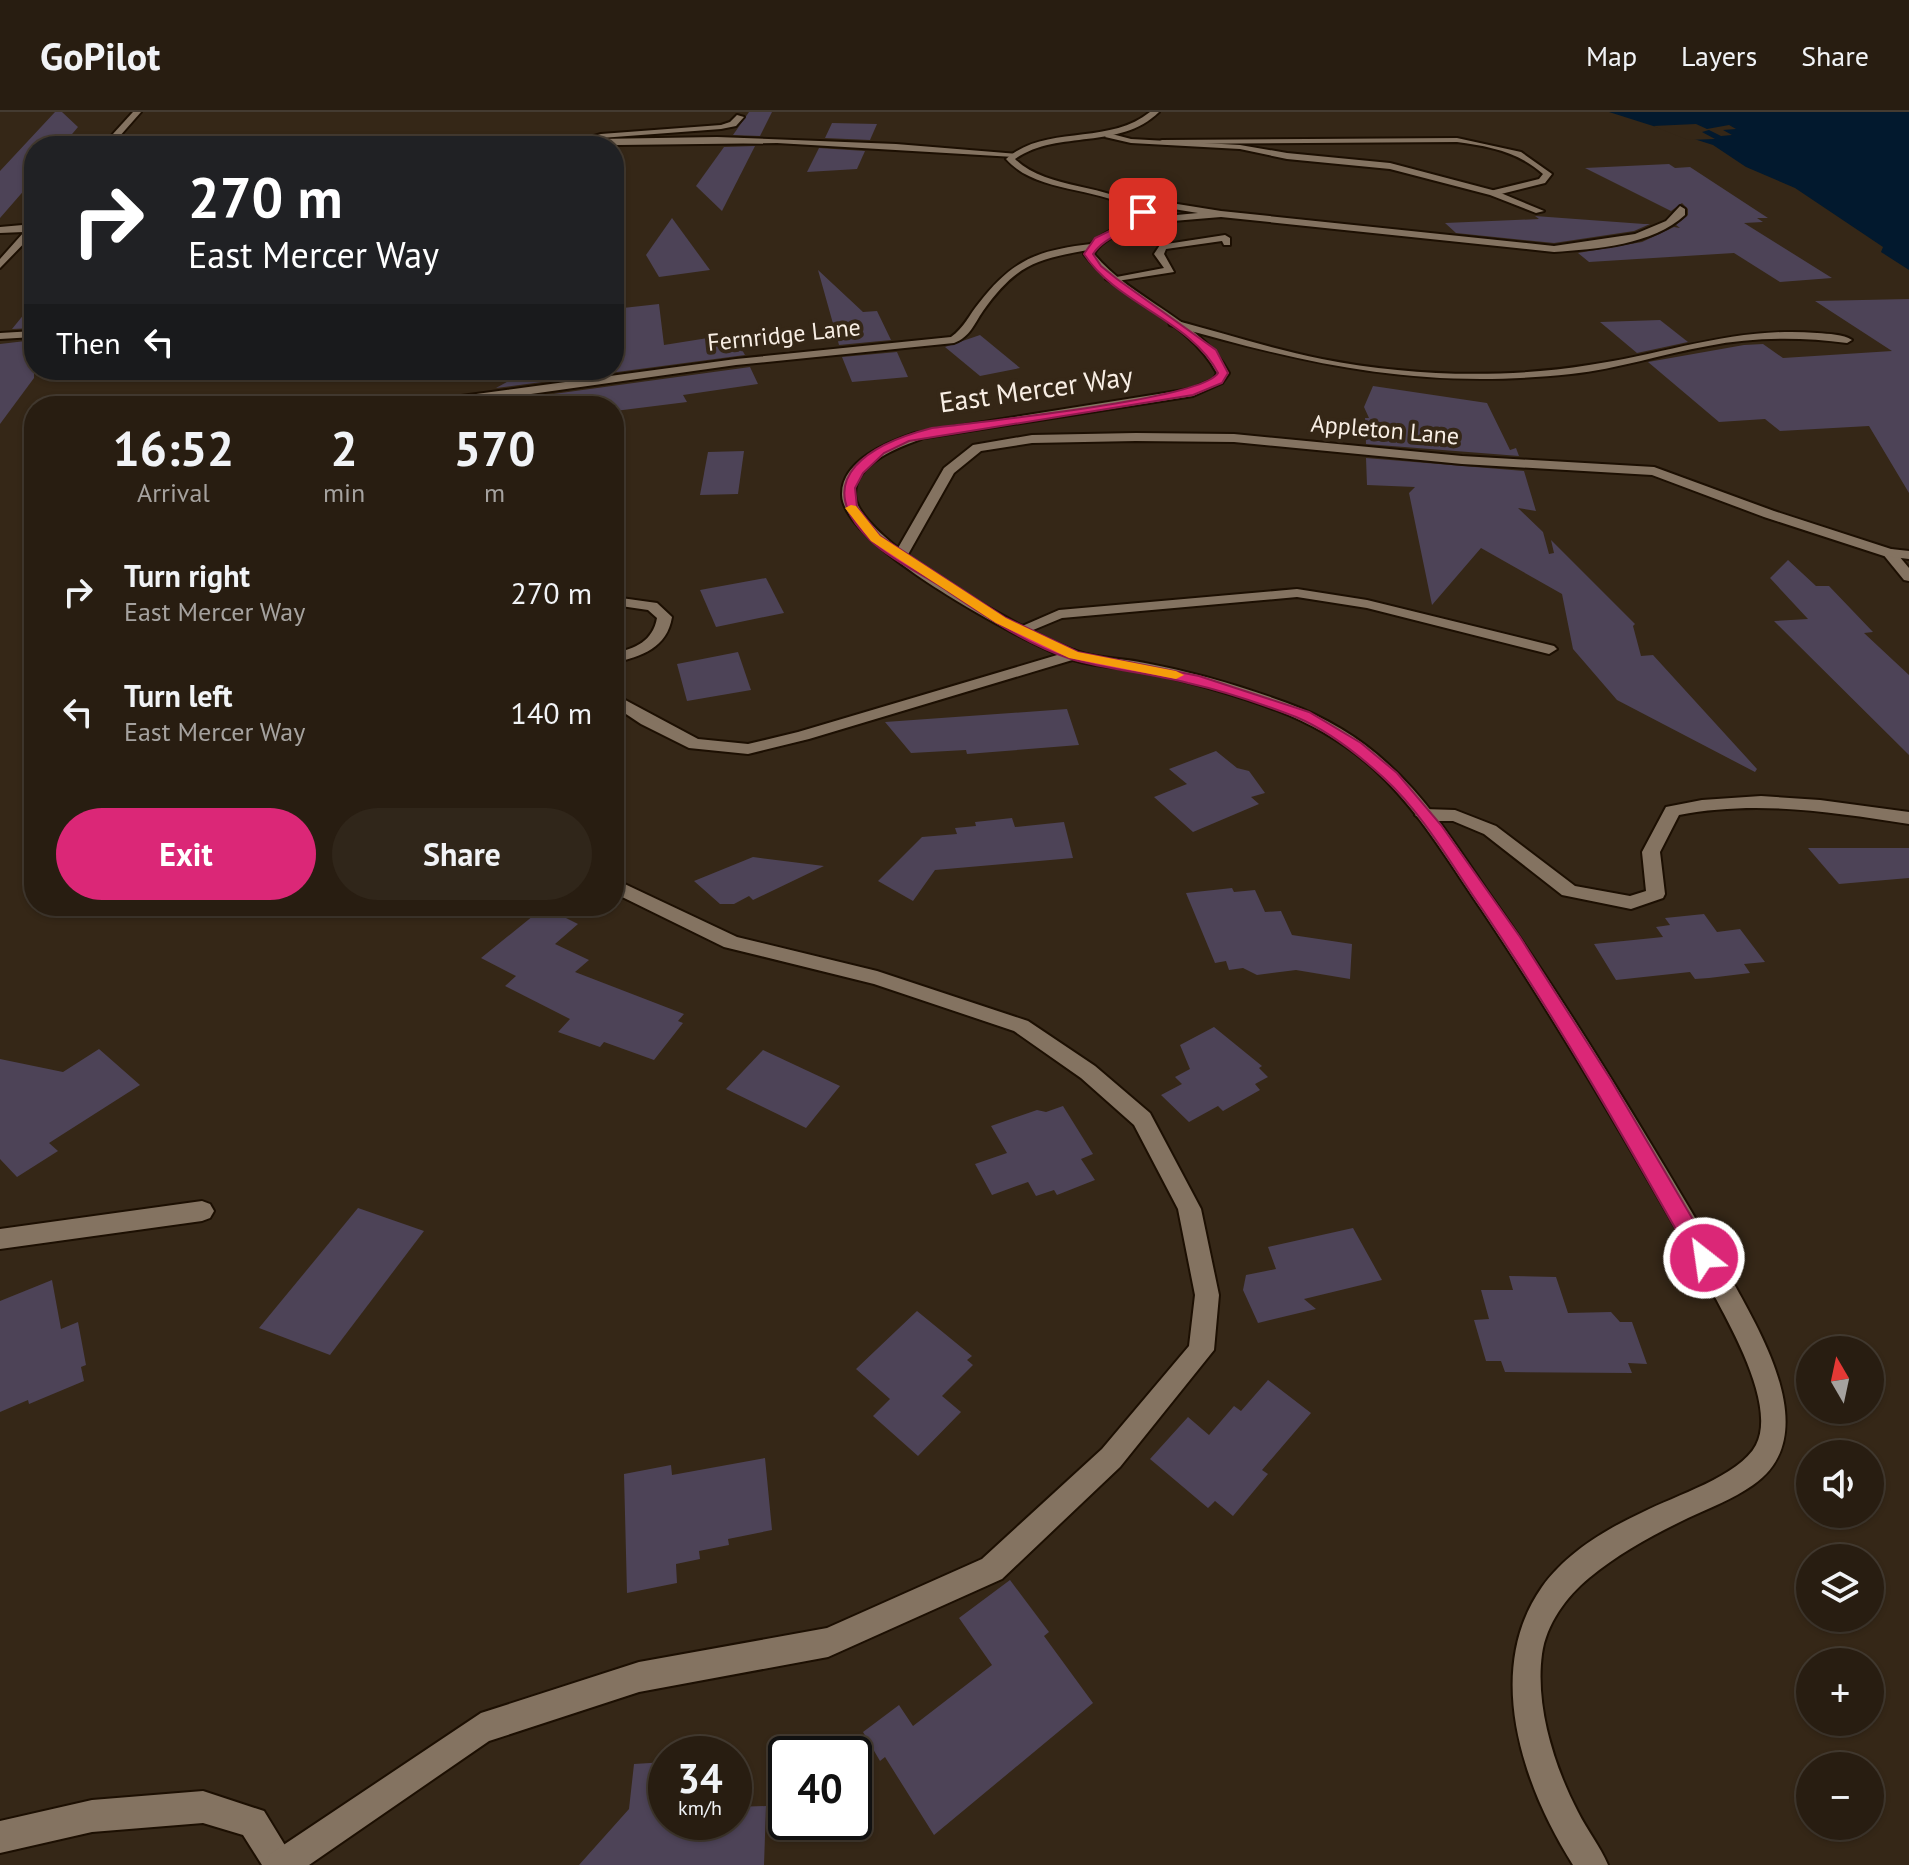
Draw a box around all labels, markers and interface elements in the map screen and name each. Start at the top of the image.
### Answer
text: GoPilot [40,31,160,80]
text: Map [1586,37,1637,74]
text: Layers [1681,37,1757,74]
text: Share [1801,37,1869,74]
text: 270 m [188,161,343,233]
icon: right [56,168,160,272]
pin [1109,178,1177,246]
icon: arrive [1121,190,1165,234]
text: East Mercer Way [188,231,439,278]
street label: Fernridge Lane [706,311,862,358]
icon: left [137,320,181,364]
text: Then [56,323,121,362]
street label: East Mercer Way [937,357,1135,420]
street label: Appleton Lane [1310,408,1460,451]
text: 16:52 [113,417,234,479]
text: 2 [330,417,358,479]
text: 570 [454,417,535,479]
text: Arrival [137,476,210,509]
text: min [323,476,365,509]
text: m [484,476,505,509]
text: Turn right [124,556,250,595]
icon: right [56,570,100,614]
text: 270 m [511,573,592,612]
text: East Mercer Way [124,595,305,628]
text: Turn left [124,676,232,715]
icon: left [56,690,100,734]
text: 140 m [511,693,592,732]
text: East Mercer Way [124,715,305,748]
button: Exit [56,808,316,900]
button: Share [332,808,592,900]
position arrow [1662,1216,1746,1300]
north arrow [1796,1336,1884,1424]
map controls [1796,1336,1884,1840]
button: sound [1796,1440,1884,1528]
button: layers [1796,1544,1884,1632]
button: + [1796,1648,1884,1736]
speed limit sign: 40 [768,1736,872,1840]
text: 34 [677,1752,723,1804]
button: − [1796,1752,1884,1840]
text: km/h [678,1795,722,1821]

